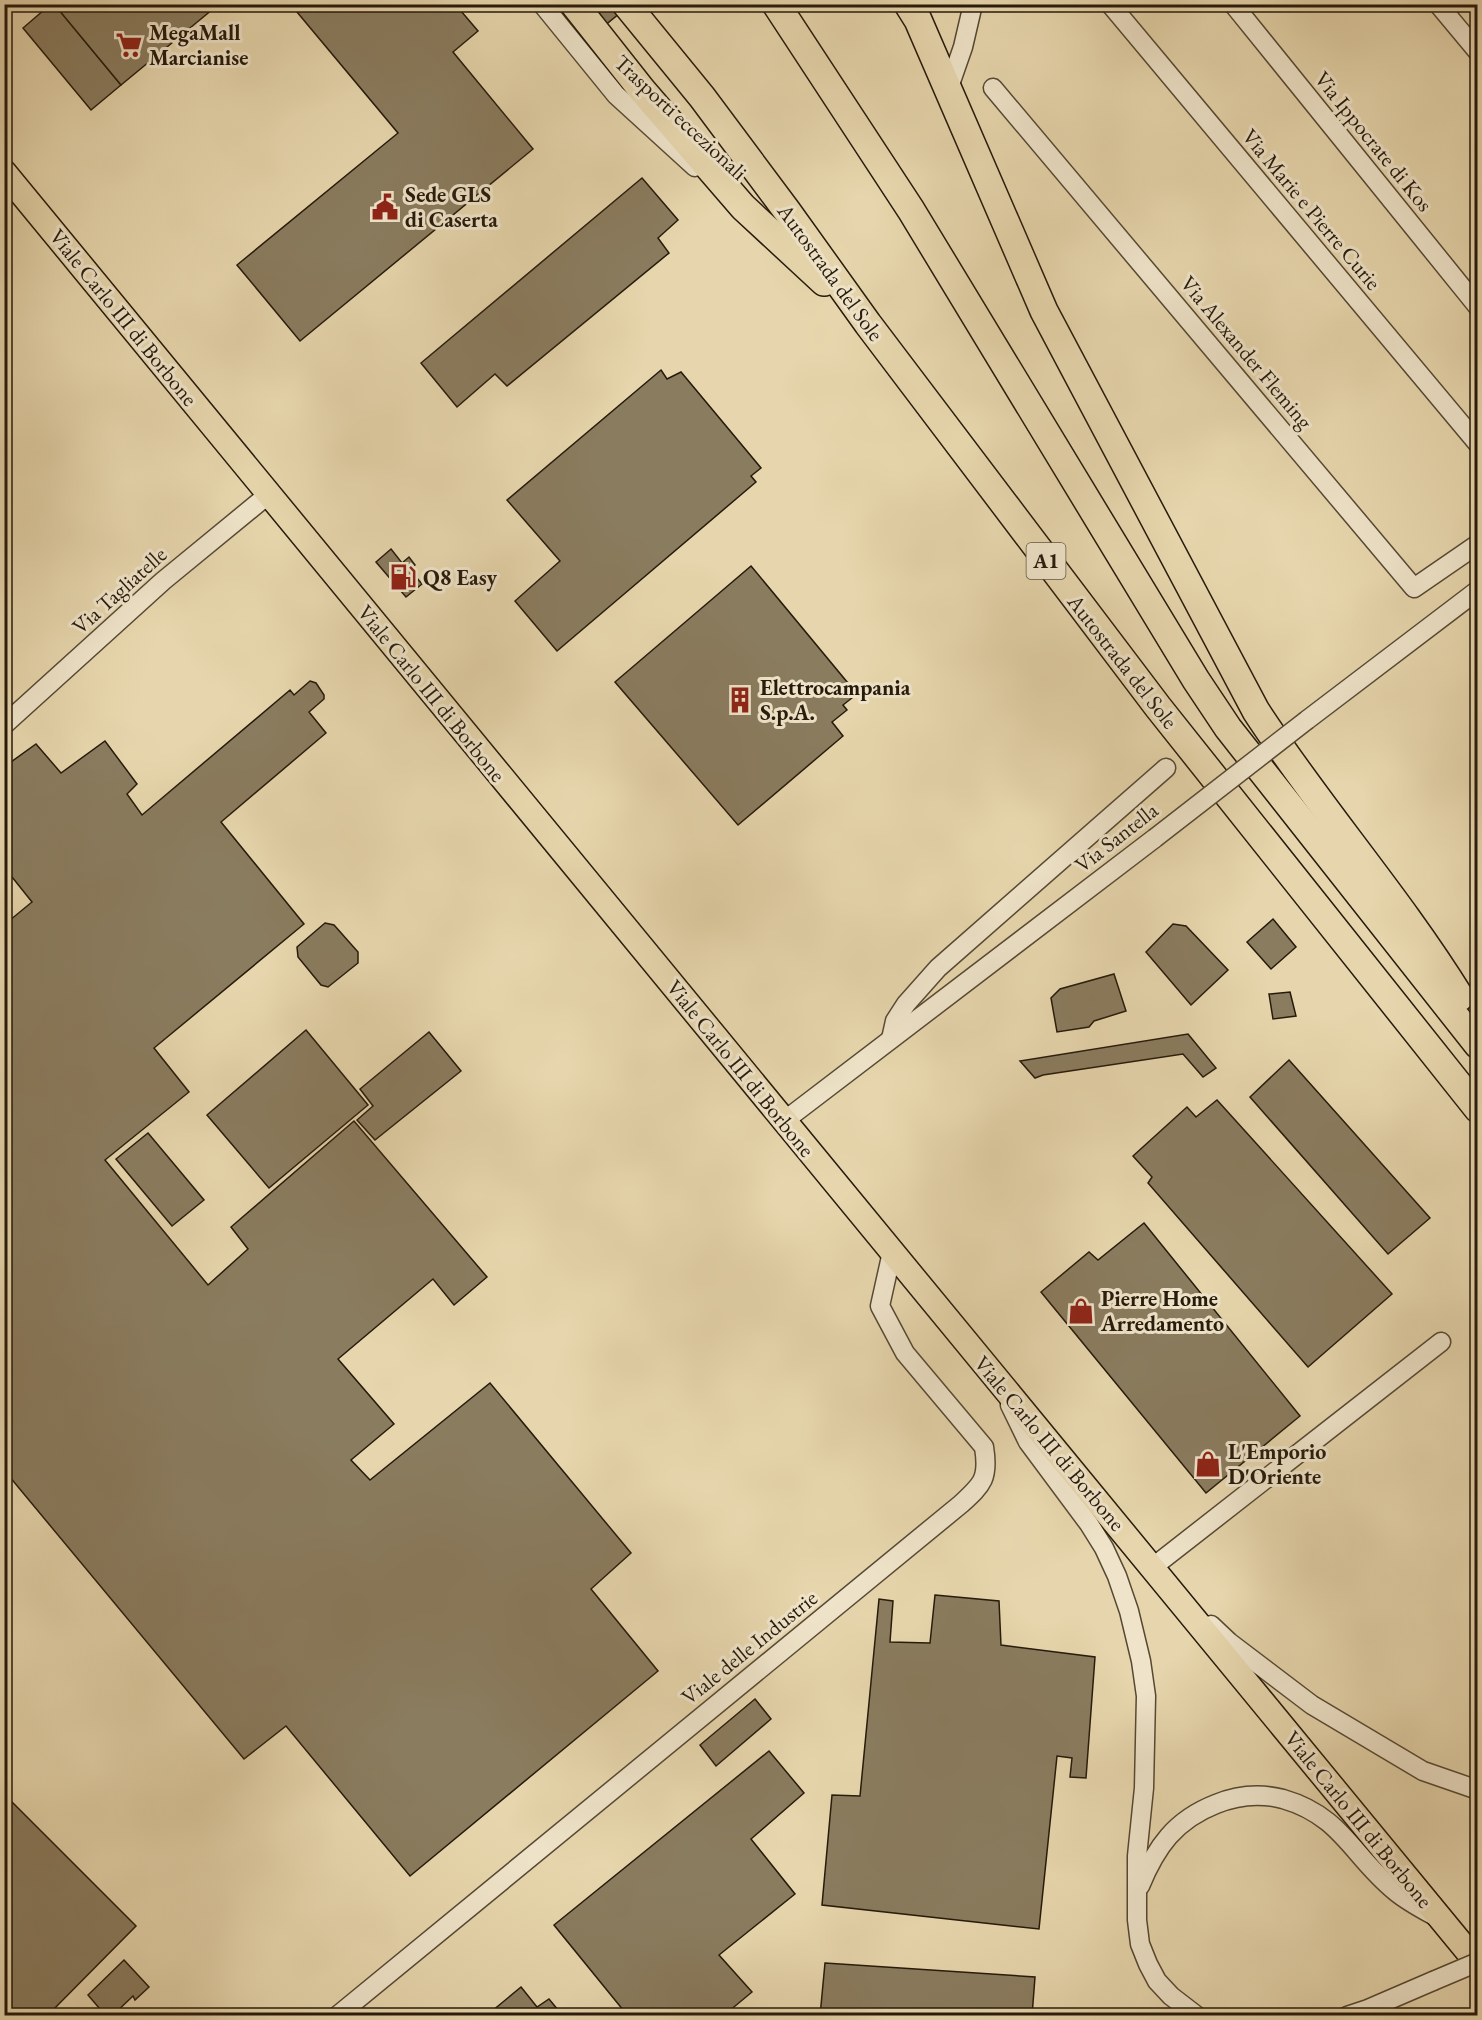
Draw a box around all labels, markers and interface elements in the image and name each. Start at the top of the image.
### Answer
place label: MegaMall Marcianise [149,18,248,72]
supermarket icon: MegaMall Marcianise [114,30,144,60]
street label: Trasporti eccezionali [608,48,753,187]
street label: Via Ippocrate di Kos [1308,65,1439,218]
street label: Via Marie e Pierre Curie [1236,123,1388,296]
place label: Sede GLS di Caserta [405,180,498,234]
public building icon: Sede GLS di Caserta [370,192,400,222]
street label: Autostrada del Sole [770,197,891,347]
street label: Viale Carlo III di Borbone [43,223,205,412]
street label: Via Alexander Fleming [1174,270,1320,435]
street label: Via Tagliatelle [66,540,173,641]
road number: A1 [1026,543,1066,579]
fuel station icon: Q8 Easy [388,562,418,592]
place label: Q8 Easy [423,563,498,592]
street label: Autostrada del Sole [1060,587,1185,735]
street label: Viale Carlo III di Borbone [351,599,513,788]
place label: Elettrocampania S.p.A. [760,673,911,727]
building icon: Elettrocampania S.p.A. [725,685,755,715]
street label: Via Santella [1069,796,1164,879]
street label: Viale Carlo III di Borbone [660,974,822,1163]
place label: Pierre Home Arredamento [1100,1284,1224,1338]
shop icon: Pierre Home Arredamento [1066,1296,1096,1326]
street label: Viale Carlo III di Borbone [968,1350,1132,1537]
place label: L'Emporio D'Oriente [1228,1437,1326,1491]
shop icon: L'Emporio D'Oriente [1193,1449,1223,1479]
street label: Viale delle Industrie [675,1583,824,1711]
street label: Viale Carlo III di Borbone [1278,1725,1440,1914]

